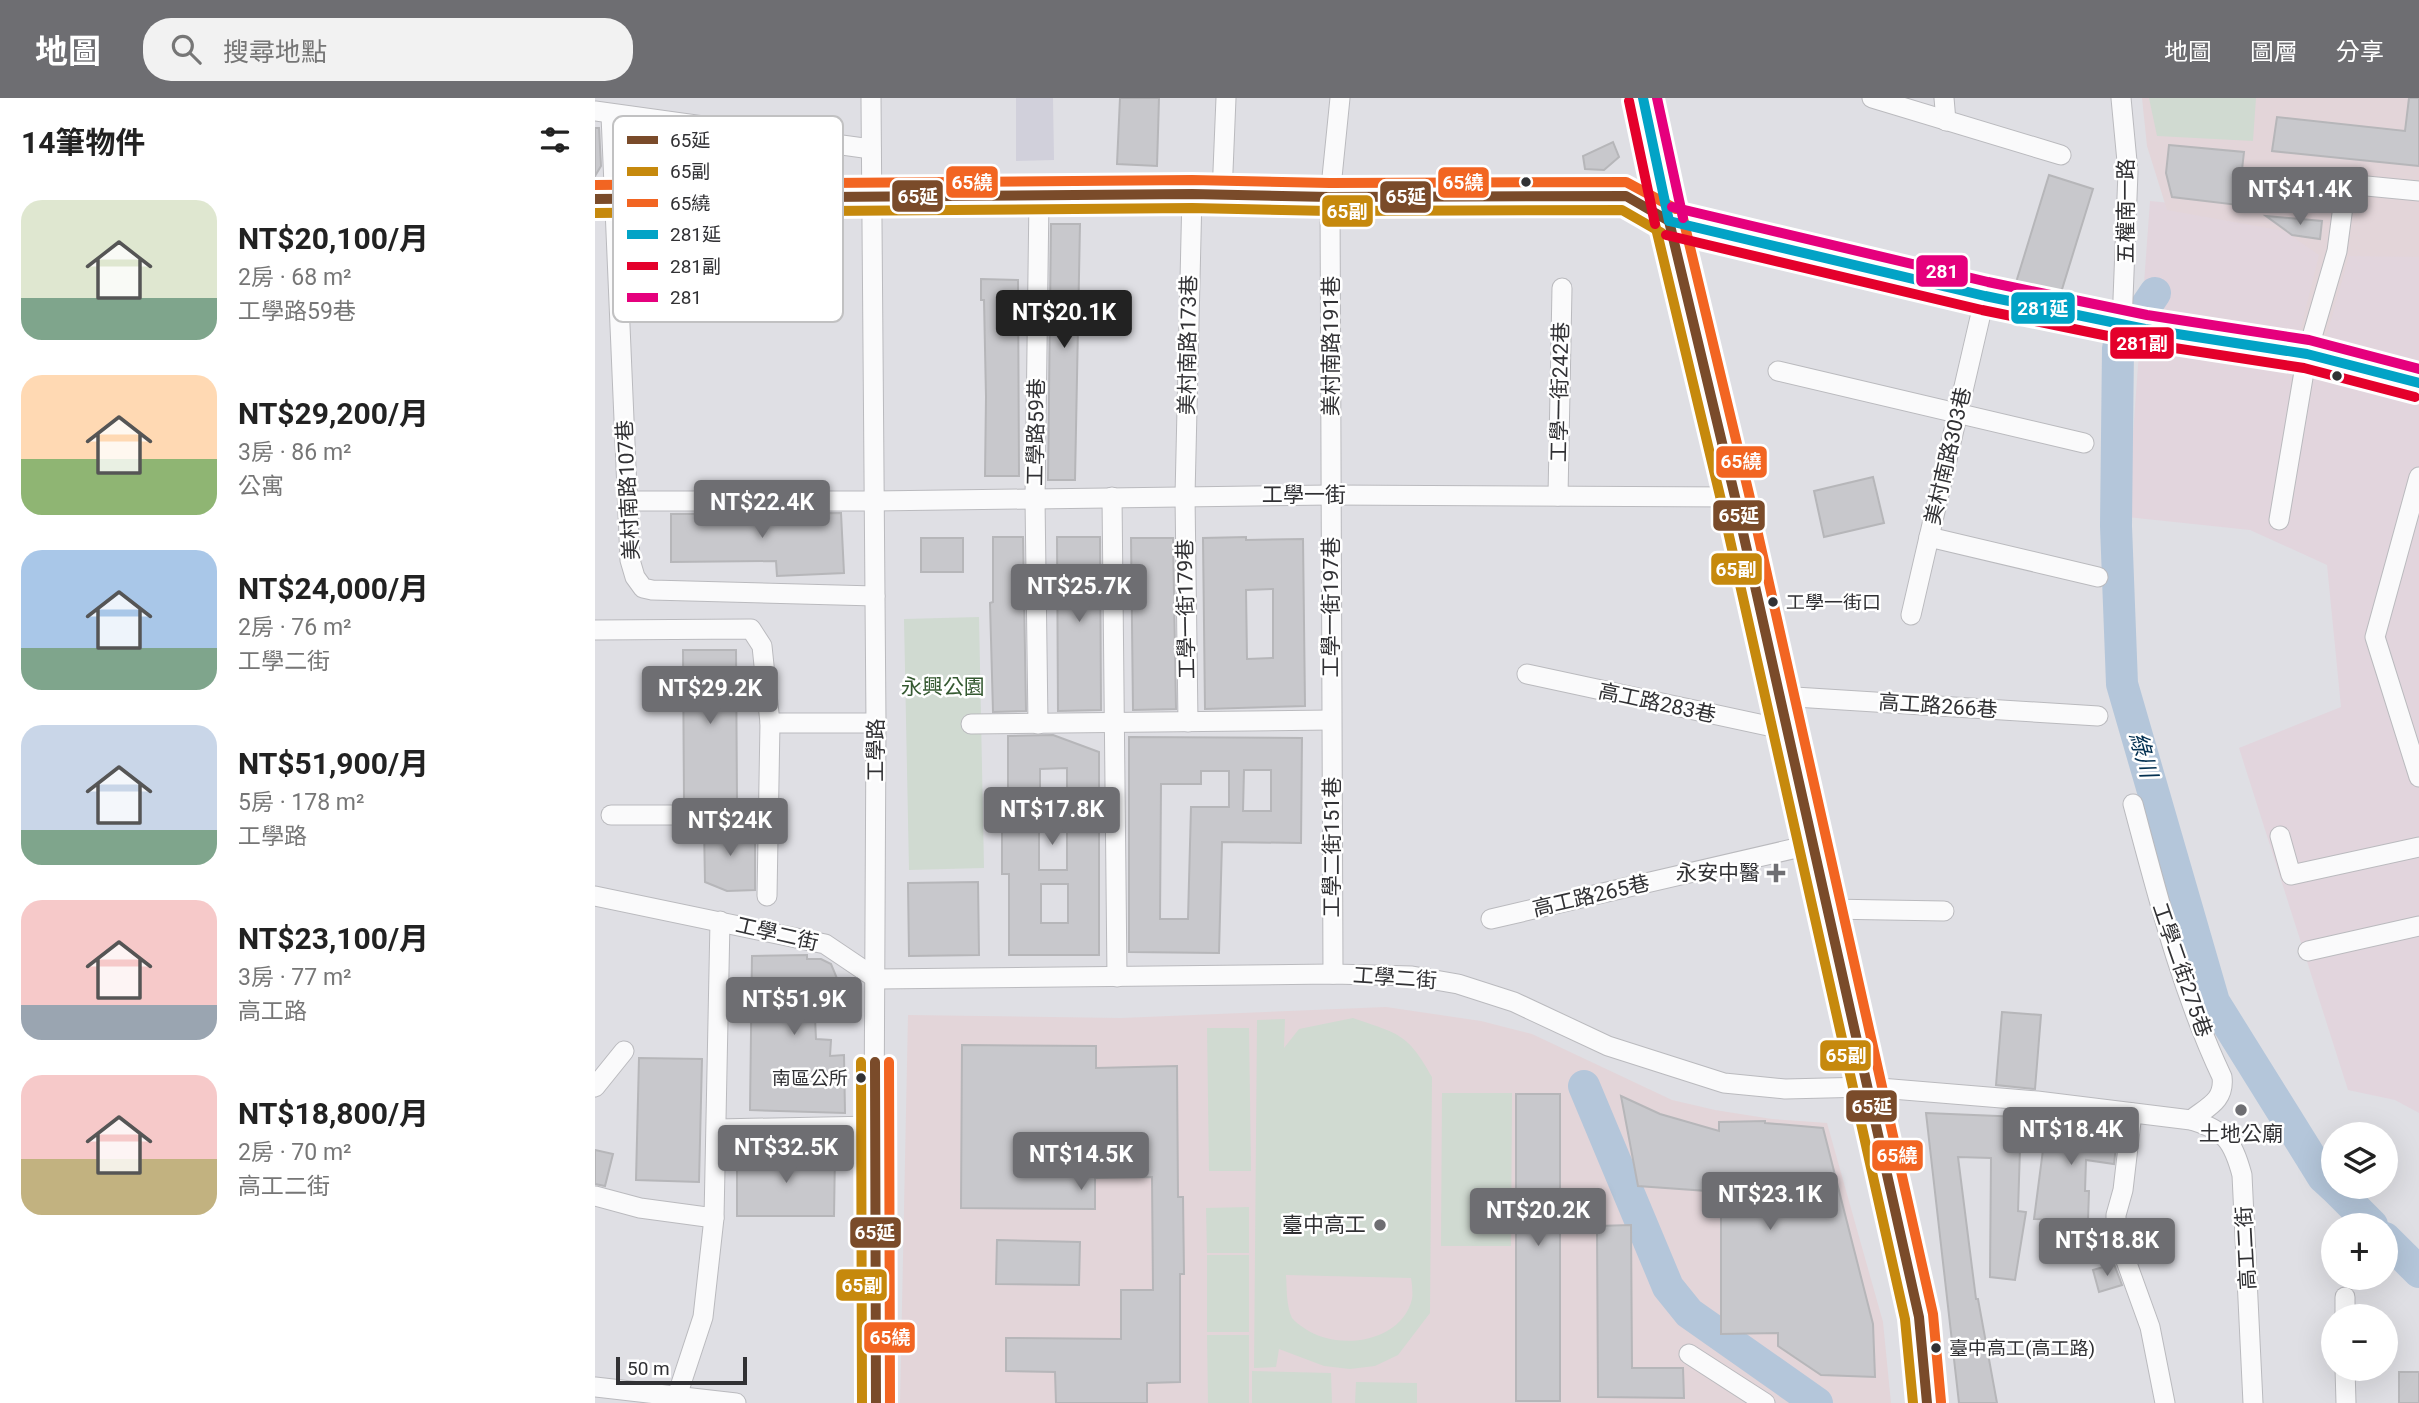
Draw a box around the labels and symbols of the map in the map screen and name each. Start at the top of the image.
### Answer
legend [613,116,843,322]
text: 65延 [670,129,710,152]
street label: 五權南一路 [2114,159,2138,264]
text: 65副 [670,160,710,183]
line badge: 65繞 [945,165,999,199]
line badge: 65繞 [1437,166,1490,199]
pin: NT$41.4K [2228,167,2372,227]
text: 65繞 [952,171,992,194]
text: 65繞 [1443,171,1483,194]
unlabelled marker [1519,175,1533,189]
line badge: 65延 [891,179,944,213]
line badge: 65延 [1379,180,1432,214]
text: 65延 [898,185,938,208]
text: 65延 [1386,185,1426,208]
text: 65繞 [670,192,710,215]
line badge: 65副 [1321,194,1374,228]
text: 65副 [1327,200,1367,223]
text: 281延 [670,223,721,246]
line badge: 281 [1915,254,1969,288]
text: 281副 [670,255,721,278]
text: 281 [1926,260,1958,283]
street label: 美村南路173巷 [1175,275,1201,415]
street label: 美村南路191巷 [1319,276,1343,416]
text: 281 [670,286,702,309]
pin: NT$20.1K [992,290,1136,350]
line badge: 281延 [2010,291,2076,325]
text: 281延 [2017,297,2069,320]
street label: 工學一街242巷 [1547,322,1573,462]
line badge: 281副 [2109,326,2175,360]
text: 281副 [2116,332,2168,355]
unlabelled marker [2330,369,2344,383]
street label: 工學路59巷 [1023,378,1049,486]
street label: 美村南路303巷 [1921,385,1975,527]
street label: 美村南路107巷 [612,419,644,561]
line badge: 65繞 [1715,445,1768,479]
text: 65繞 [1721,450,1761,473]
pin: NT$22.4K [690,480,834,540]
street label: 工學一街 [1262,483,1346,507]
line badge: 65延 [1712,499,1766,532]
text: 65延 [1719,504,1759,527]
street label: 工學一街197巷 [1319,537,1343,677]
street label: 工學一街179巷 [1173,539,1199,679]
line badge: 65副 [1710,552,1763,586]
text: 65副 [1716,558,1756,581]
pin: NT$25.7K [1007,564,1151,624]
place label: 工學一街口 [1786,591,1881,614]
marker: 工學一街口 [1766,595,1780,609]
pin: NT$29.2K [638,666,782,726]
park label: 永興公園 [901,675,985,699]
street label: 高工路283巷 [1596,679,1718,727]
street label: 高工路266巷 [1878,690,1998,722]
street label: 工學路 [864,719,888,782]
water label: 綠川 [2124,729,2163,784]
street label: 工學二街151巷 [1320,777,1344,917]
pin: NT$17.8K [980,788,1124,847]
pin: NT$24K [673,798,787,858]
place label: 永安中醫 [1676,861,1760,885]
marker: 永安中醫 [1766,863,1786,883]
street label: 高工路265巷 [1530,871,1652,921]
street label: 工學二街275巷 [2148,900,2216,1040]
street label: 工學二街 [733,913,821,955]
street label: 工學二街 [1352,963,1438,993]
pin: NT$51.9K [722,978,866,1037]
line badge: 65副 [1819,1039,1872,1072]
text: 65副 [1826,1044,1866,1067]
place label: 南區公所 [772,1067,848,1090]
marker: 南區公所 [854,1071,868,1085]
line badge: 65延 [1845,1089,1898,1123]
text: 65延 [1852,1095,1892,1118]
marker: 土地公廟 [2233,1102,2249,1118]
pin: NT$18.4K [1999,1108,2143,1167]
place label: 土地公廟 [2199,1122,2283,1146]
pin: NT$32.5K [714,1126,858,1185]
pin: NT$14.5K [1009,1132,1153,1192]
line badge: 65繞 [1871,1139,1924,1172]
text: 65繞 [1877,1144,1917,1167]
pin: NT$23.1K [1698,1172,1842,1232]
pin: NT$20.2K [1466,1188,1610,1248]
street label: 高工二街 [2232,1205,2260,1291]
place label: 臺中高工 [1282,1213,1366,1237]
line badge: 65延 [849,1216,902,1249]
marker: 臺中高工 [1372,1217,1388,1233]
pin: NT$18.8K [2035,1218,2179,1278]
text: 65延 [855,1221,895,1244]
line badge: 65副 [835,1268,888,1302]
text: 65副 [842,1274,882,1297]
line badge: 65繞 [863,1321,916,1354]
text: 65繞 [870,1326,910,1349]
place label: 臺中高工(高工路) [1949,1337,2095,1360]
marker: 臺中高工(高工路) [1929,1341,1943,1355]
scale bar [616,1354,747,1386]

